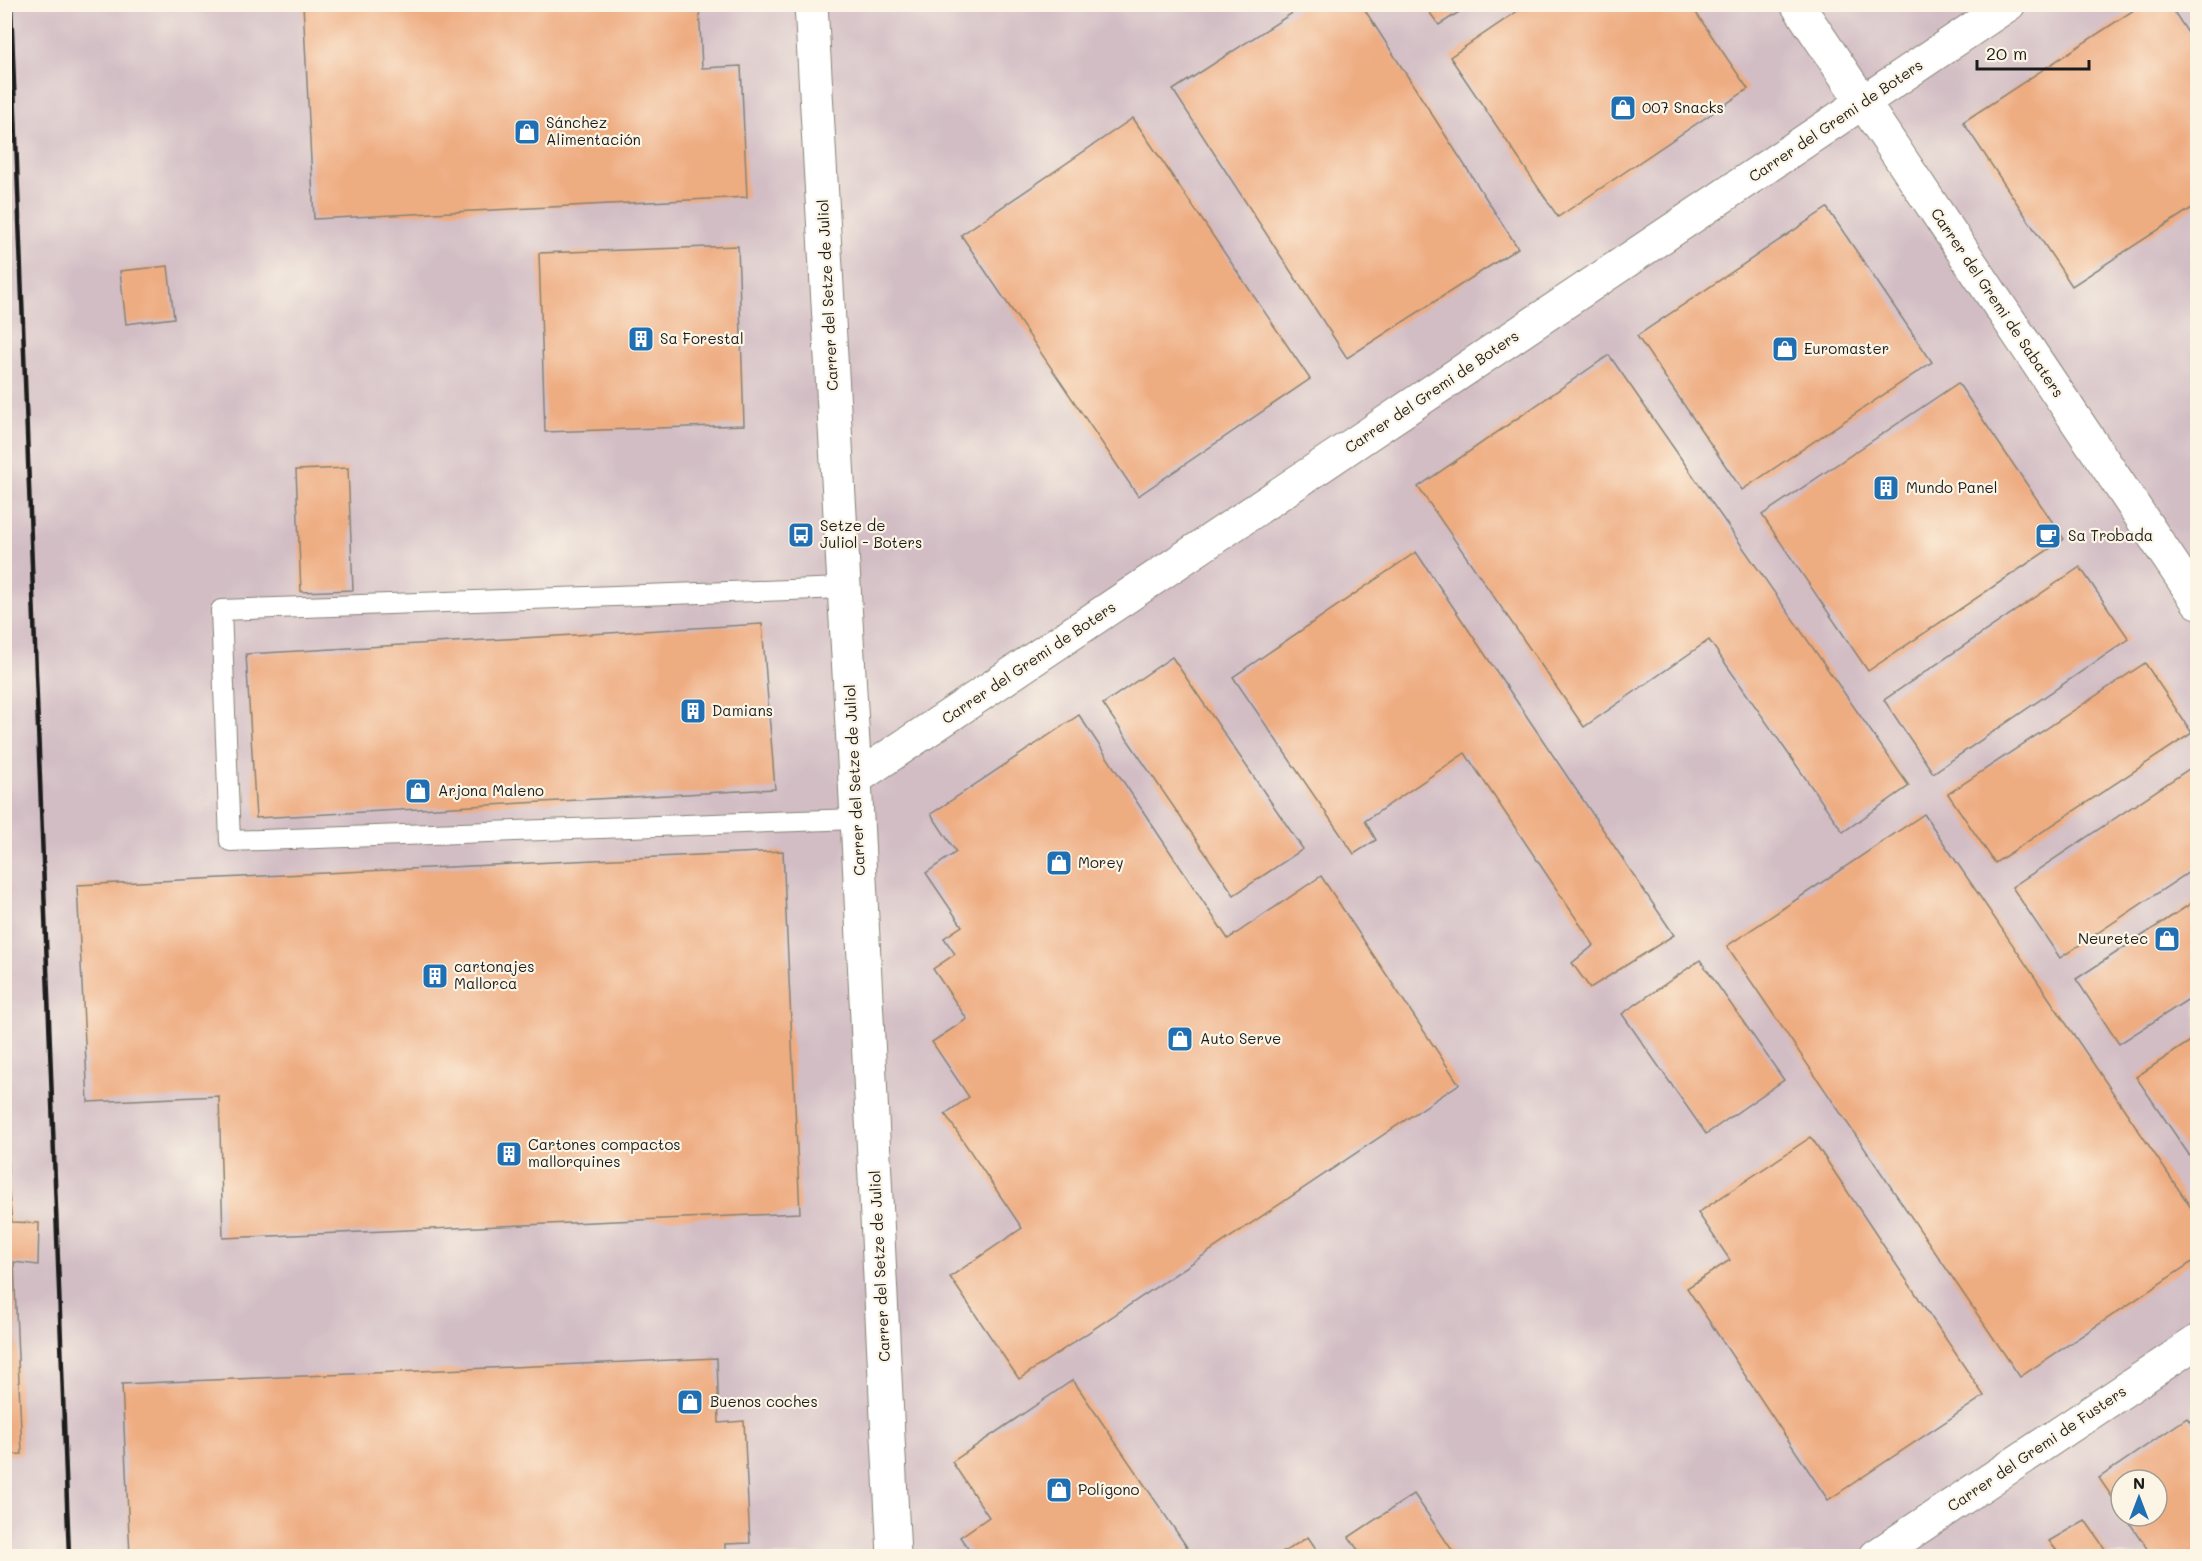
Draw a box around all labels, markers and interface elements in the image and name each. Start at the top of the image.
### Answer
scale bar [1977,33,2090,71]
text: 20 m [1986,41,2027,65]
street label: Carrer del Gremi de Boters [1745,54,1926,186]
shop icon: 007 Snacks [1608,93,1638,123]
place label: 007 Snacks [1642,97,1724,117]
place label: Sánchez Alimentación [546,112,641,149]
shop icon: Sánchez Alimentación [512,117,542,147]
street label: Carrer del Setze de Juliol [812,199,842,391]
street label: Carrer del Gremi de Sabaters [1927,204,2069,401]
building icon: Sa Forestal [626,324,656,354]
street label: Carrer del Gremi de Boters [1341,325,1522,457]
place label: Sa Forestal [660,328,744,348]
shop icon: Euromaster [1770,334,1800,364]
place label: Euromaster [1804,338,1889,358]
building icon: Mundo Panel [1871,473,1901,503]
place label: Mundo Panel [1906,477,1998,497]
place label: Setze de Juliol - Boters [820,515,922,552]
bus stop icon: Setze de Juliol - Boters [786,520,816,550]
cafe icon: Sa Trobada [2033,521,2063,551]
place label: Sa Trobada [2068,525,2153,545]
street label: Carrer del Gremi de Boters [938,596,1119,728]
street label: Carrer del Setze de Juliol [839,684,869,876]
building icon: Damians [678,696,708,726]
place label: Damians [712,700,773,720]
shop icon: Arjona Maleno [403,776,433,806]
place label: Arjona Maleno [438,780,544,800]
shop icon: Morey [1044,848,1074,878]
place label: Morey [1078,852,1124,872]
shop icon: Neuretec [2152,924,2182,954]
place label: Neuretec [2078,928,2148,948]
place label: cartonajes Mallorca [454,956,534,993]
building icon: cartonajes Mallorca [420,961,450,991]
shop icon: Auto Serve [1165,1024,1195,1054]
place label: Auto Serve [1200,1028,1281,1048]
place label: Cartones compactos mallorquines [528,1134,681,1171]
building icon: Cartones compactos mallorquines [494,1139,524,1169]
street label: Carrer del Setze de Juliol [864,1170,894,1362]
street label: Carrer del Gremi de Fusters [1943,1381,2130,1516]
shop icon: Buenos coches [675,1387,705,1417]
place label: Buenos coches [710,1391,818,1411]
north arrow [2109,1468,2169,1528]
text: N [2133,1472,2145,1493]
shop icon: Polígono [1044,1475,1074,1505]
place label: Polígono [1078,1479,1139,1499]

